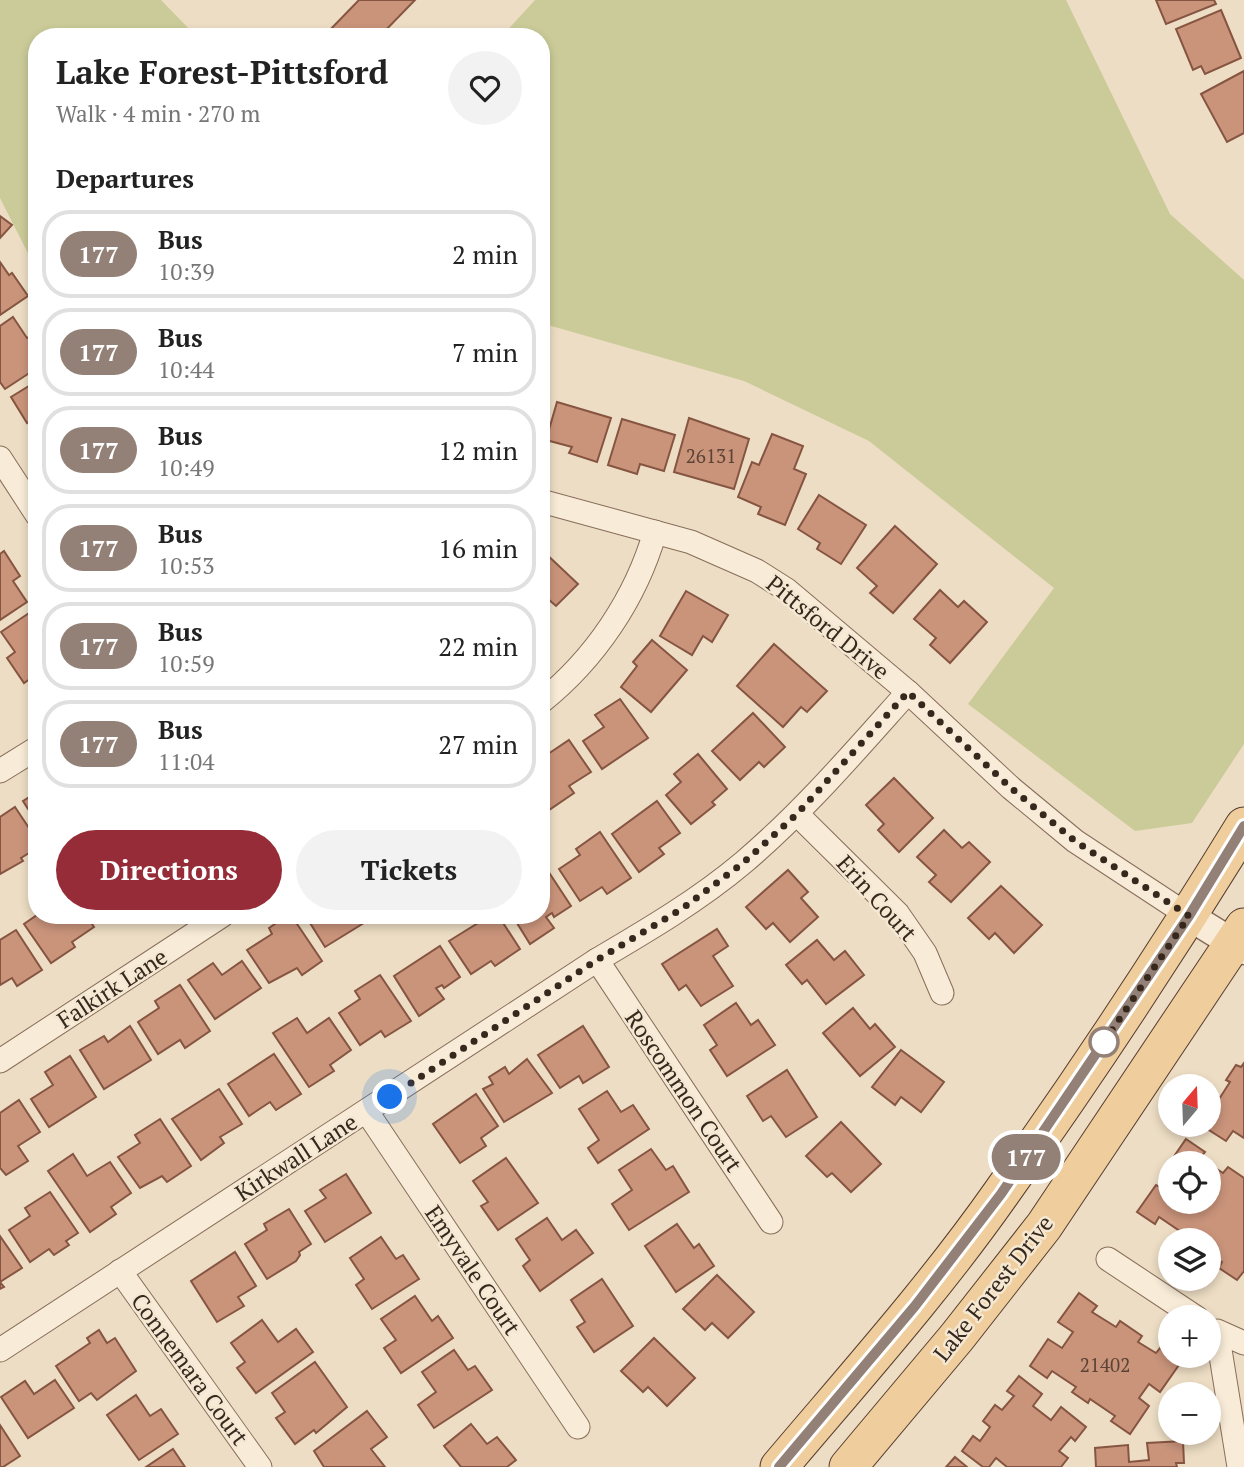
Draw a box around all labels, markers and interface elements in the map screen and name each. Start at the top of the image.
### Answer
text: Lake Forest-Pittsford [56,50,388,93]
button: heart [448,51,522,125]
text: Walk · 4 min · 270 m [56,98,260,129]
text: Departures [56,161,194,195]
text: Bus [158,222,203,256]
text: 2 min [452,237,518,271]
text: 177 [78,238,119,270]
text: 10:39 [158,256,215,287]
text: Bus [158,320,203,354]
text: 7 min [452,335,518,369]
text: 177 [78,336,119,368]
text: 10:44 [158,354,215,385]
text: Bus [158,418,203,452]
text: 12 min [438,433,518,467]
text: 177 [78,434,119,466]
house number: 26131 [686,443,736,468]
text: 10:49 [158,452,215,483]
text: Bus [158,516,203,550]
text: 16 min [438,531,518,565]
text: 177 [78,532,119,564]
text: 10:53 [158,550,215,581]
street label: Pittsford Drive [760,568,896,686]
text: Bus [158,614,203,648]
text: 22 min [438,629,518,663]
text: 177 [78,630,119,662]
text: 10:59 [158,648,215,679]
text: Bus [158,712,203,746]
text: 27 min [438,727,518,761]
text: 177 [78,728,119,760]
text: 11:04 [158,746,215,777]
button: Directions [56,830,282,910]
button: Tickets [296,830,522,910]
street label: Erin Court [830,848,924,948]
street label: Falkirk Lane [51,941,173,1035]
street label: Roscommon Court [618,1004,750,1178]
unlabelled marker [1089,1027,1119,1057]
north arrow [1158,1074,1222,1138]
map controls [1158,1074,1221,1445]
your location [372,1079,407,1114]
street label: Kirkwall Lane [229,1106,363,1208]
line badge: 177 [986,1134,1066,1180]
text: 177 [1006,1141,1046,1173]
button: locate [1158,1151,1221,1214]
street label: Emyvale Court [418,1199,528,1341]
street label: Lake Forest Drive [926,1208,1060,1368]
button: layers [1158,1228,1221,1291]
street label: Connemara Court [124,1287,256,1452]
button: + [1158,1305,1221,1368]
house number: 21402 [1080,1352,1130,1377]
button: − [1158,1382,1221,1445]

